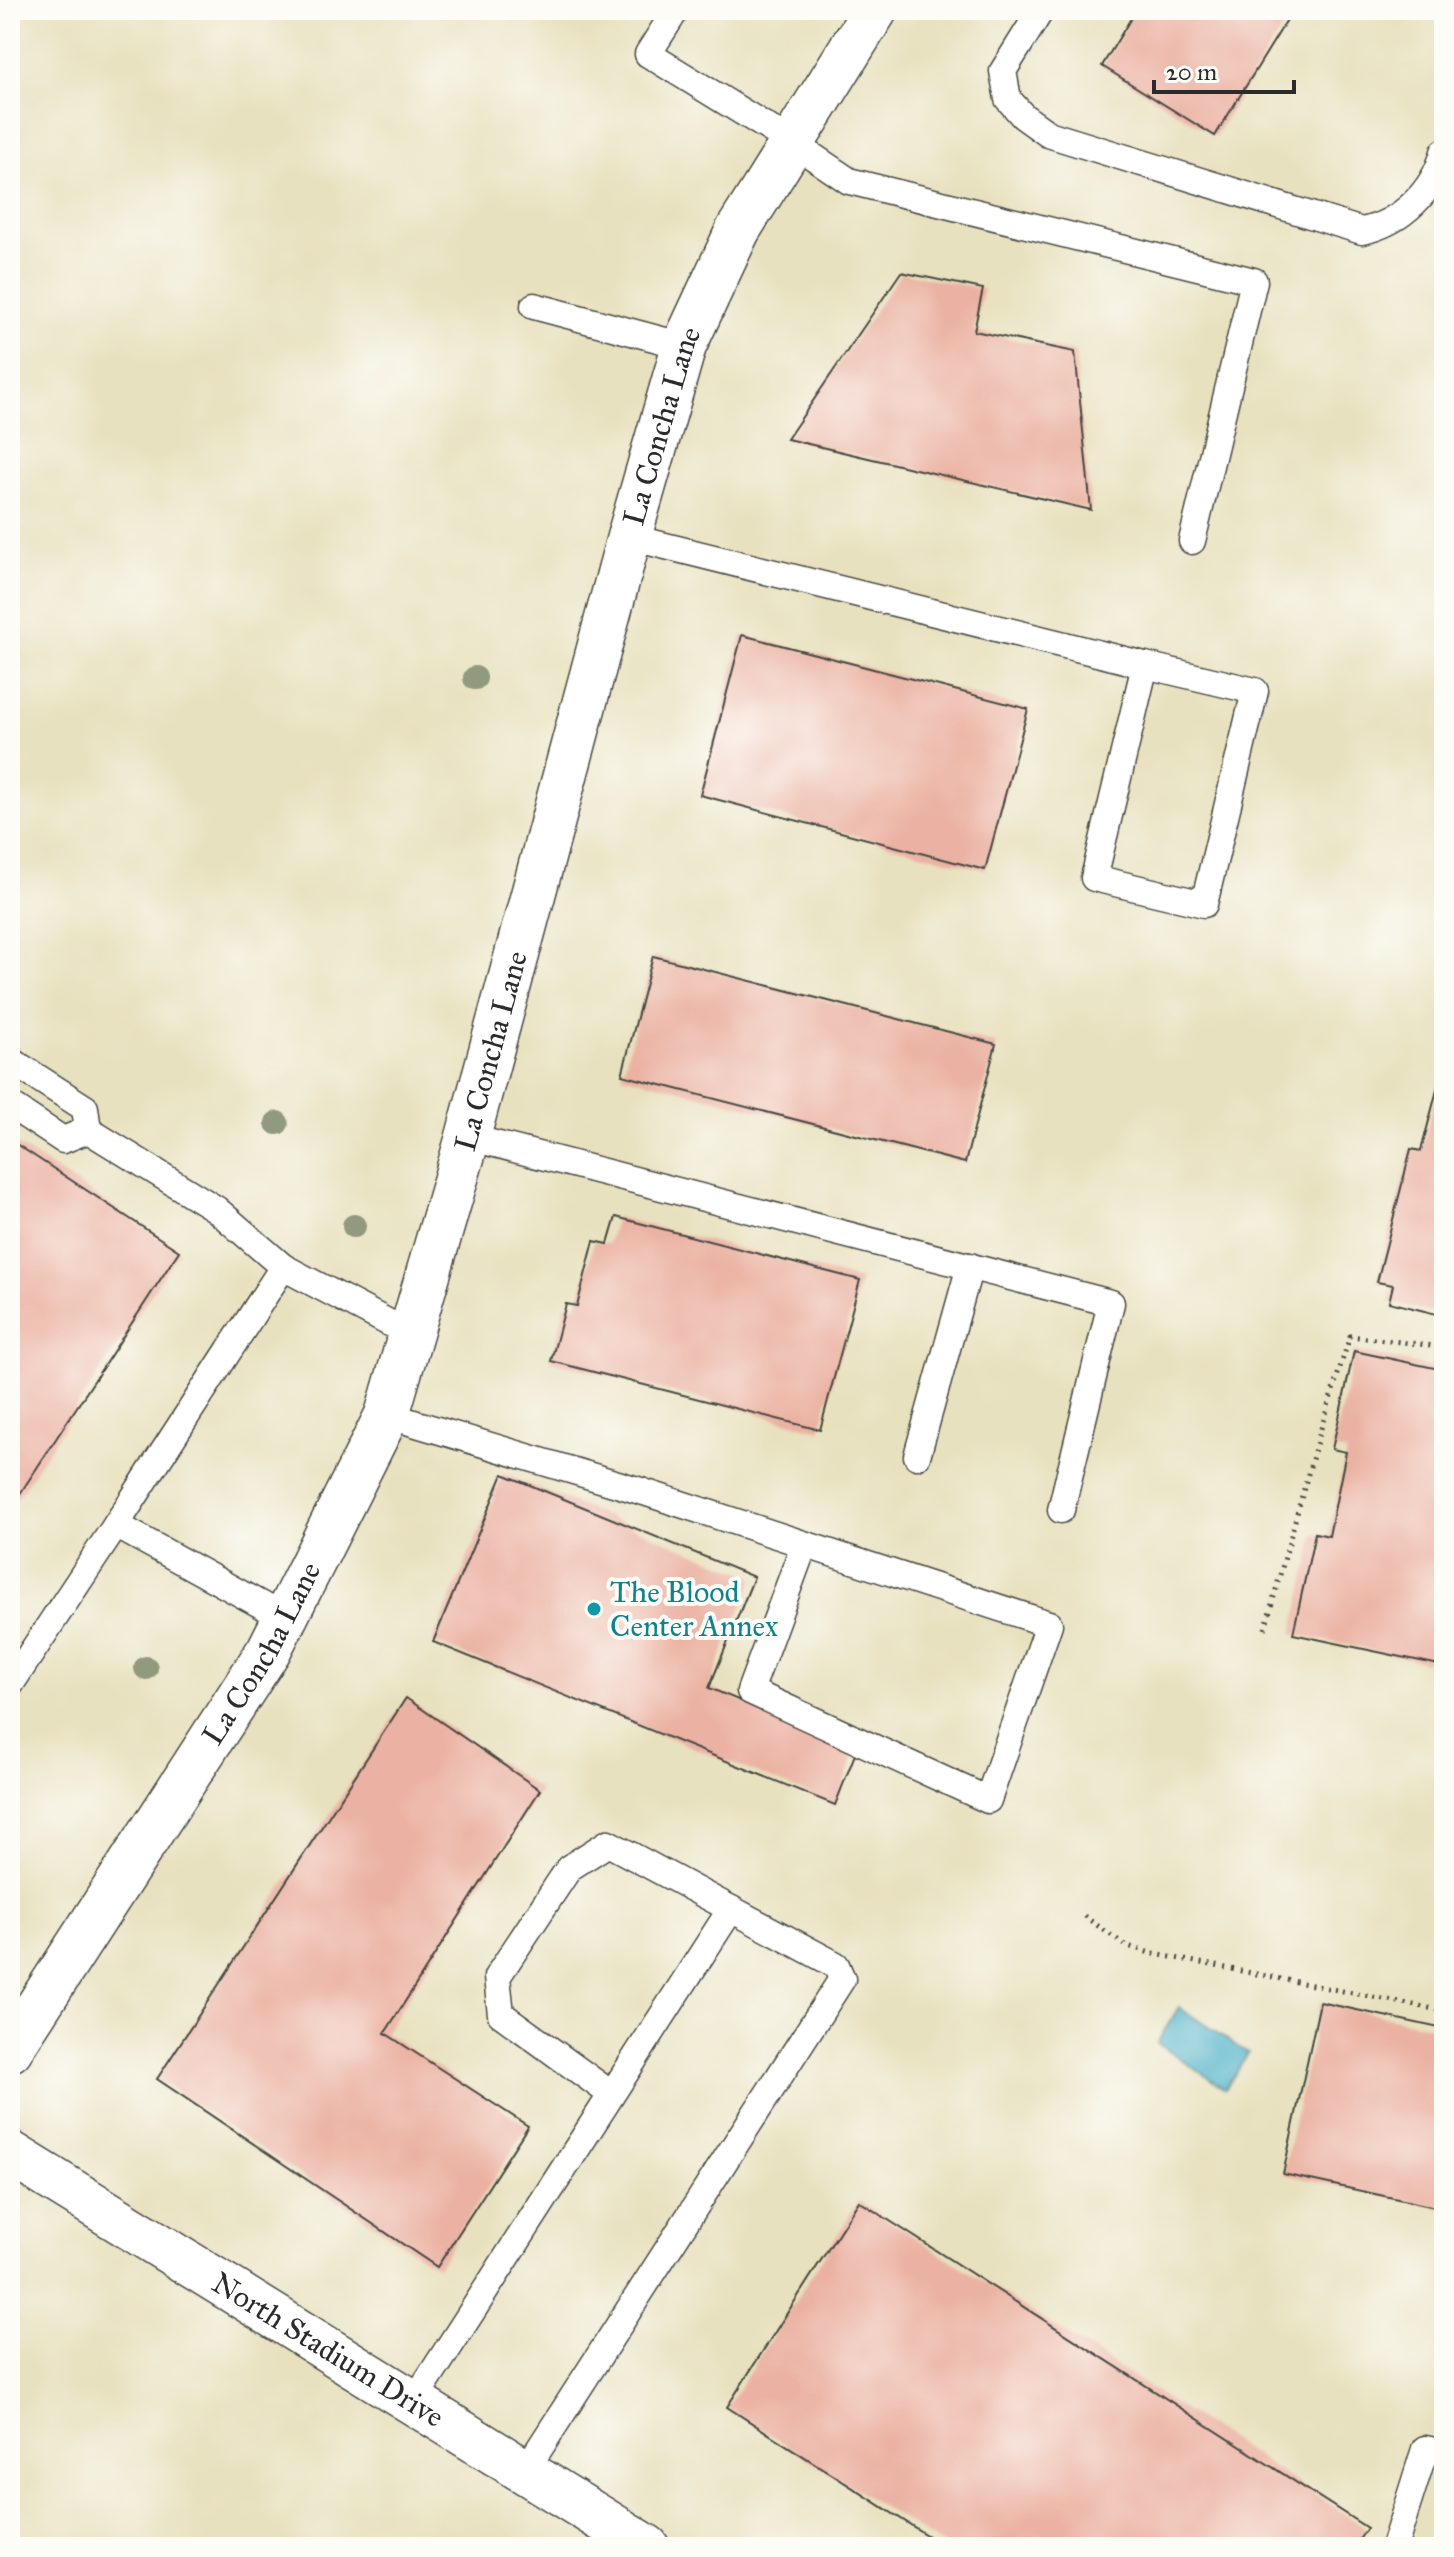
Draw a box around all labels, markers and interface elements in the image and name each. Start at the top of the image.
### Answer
scale bar [1154,44,1294,94]
text: 20 m [1166,57,1217,87]
street label: La Concha Lane [615,321,709,529]
street label: La Concha Lane [447,947,535,1155]
street label: La Concha Lane [195,1556,328,1751]
place label: The Blood Center Annex [610,1574,778,1644]
marker: The Blood Center Annex [585,1600,603,1618]
street label: North Stadium Drive [206,2264,451,2435]

